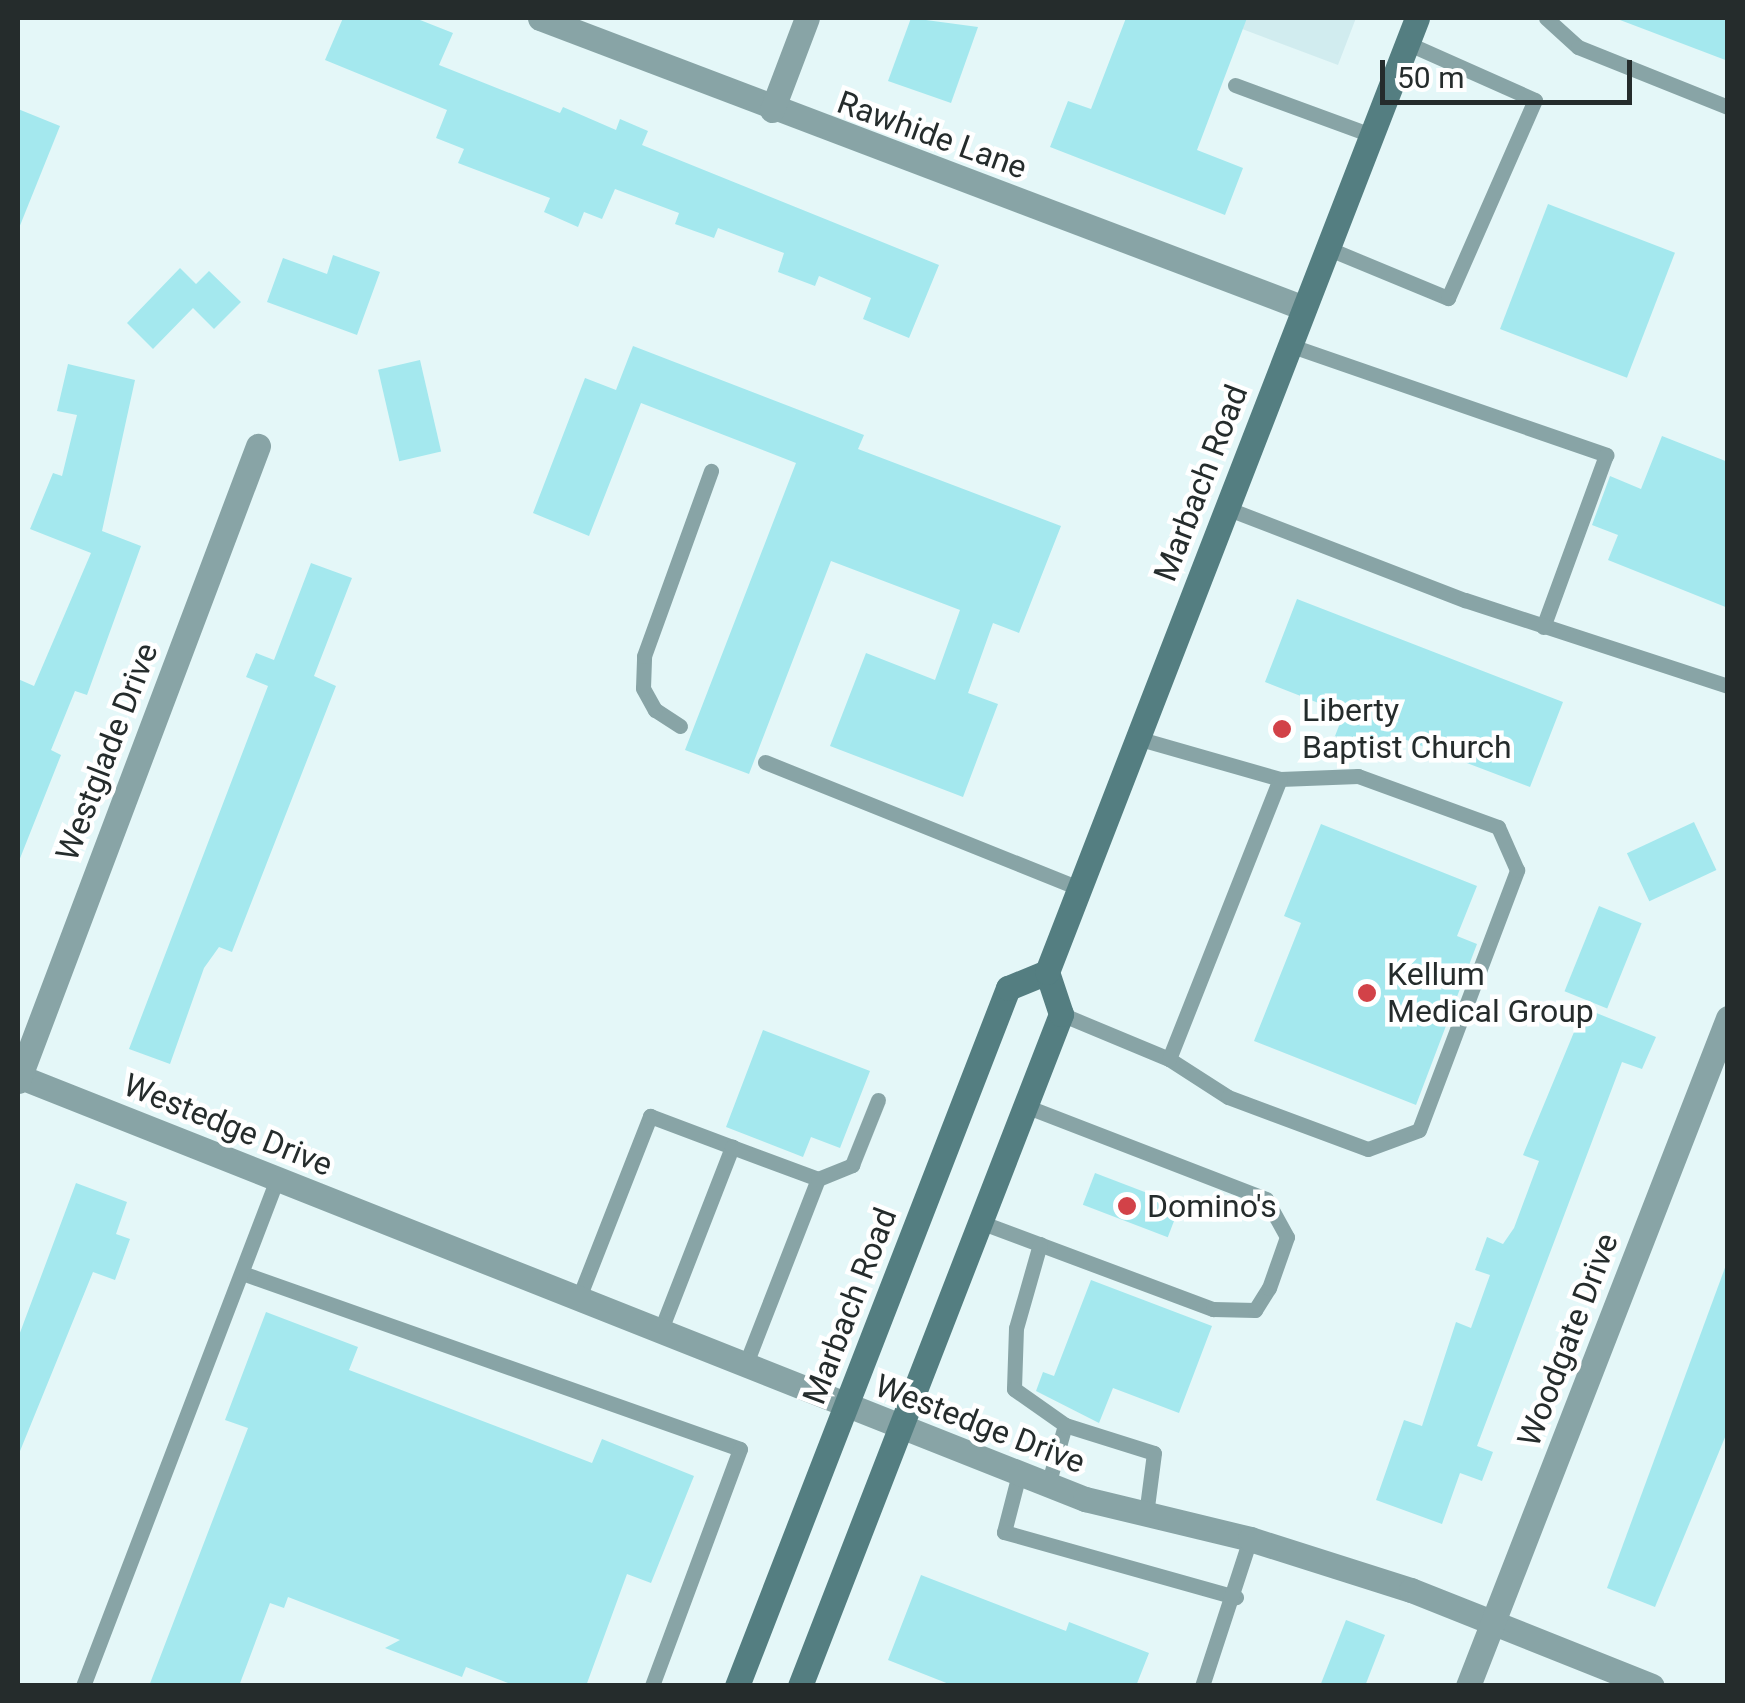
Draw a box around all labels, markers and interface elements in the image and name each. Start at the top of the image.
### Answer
scale bar [1385,40,1638,102]
text: 50 m [1397,60,1464,95]
street label: Rawhide Lane [832,83,1032,187]
street label: Marbach Road [1146,379,1256,587]
street label: Westglade Drive [48,638,166,866]
place label: Liberty Baptist Church [1302,692,1511,767]
marker: Liberty Baptist Church [1271,718,1293,740]
place label: Kellum Medical Group [1387,956,1594,1031]
marker: Kellum Medical Group [1356,982,1378,1004]
street label: Westedge Drive [118,1066,338,1184]
place label: Domino's [1147,1187,1277,1225]
marker: Domino's [1116,1195,1138,1217]
street label: Marbach Road [795,1202,905,1410]
street label: Woodgate Drive [1510,1228,1626,1452]
street label: Westedge Drive [870,1366,1090,1482]

